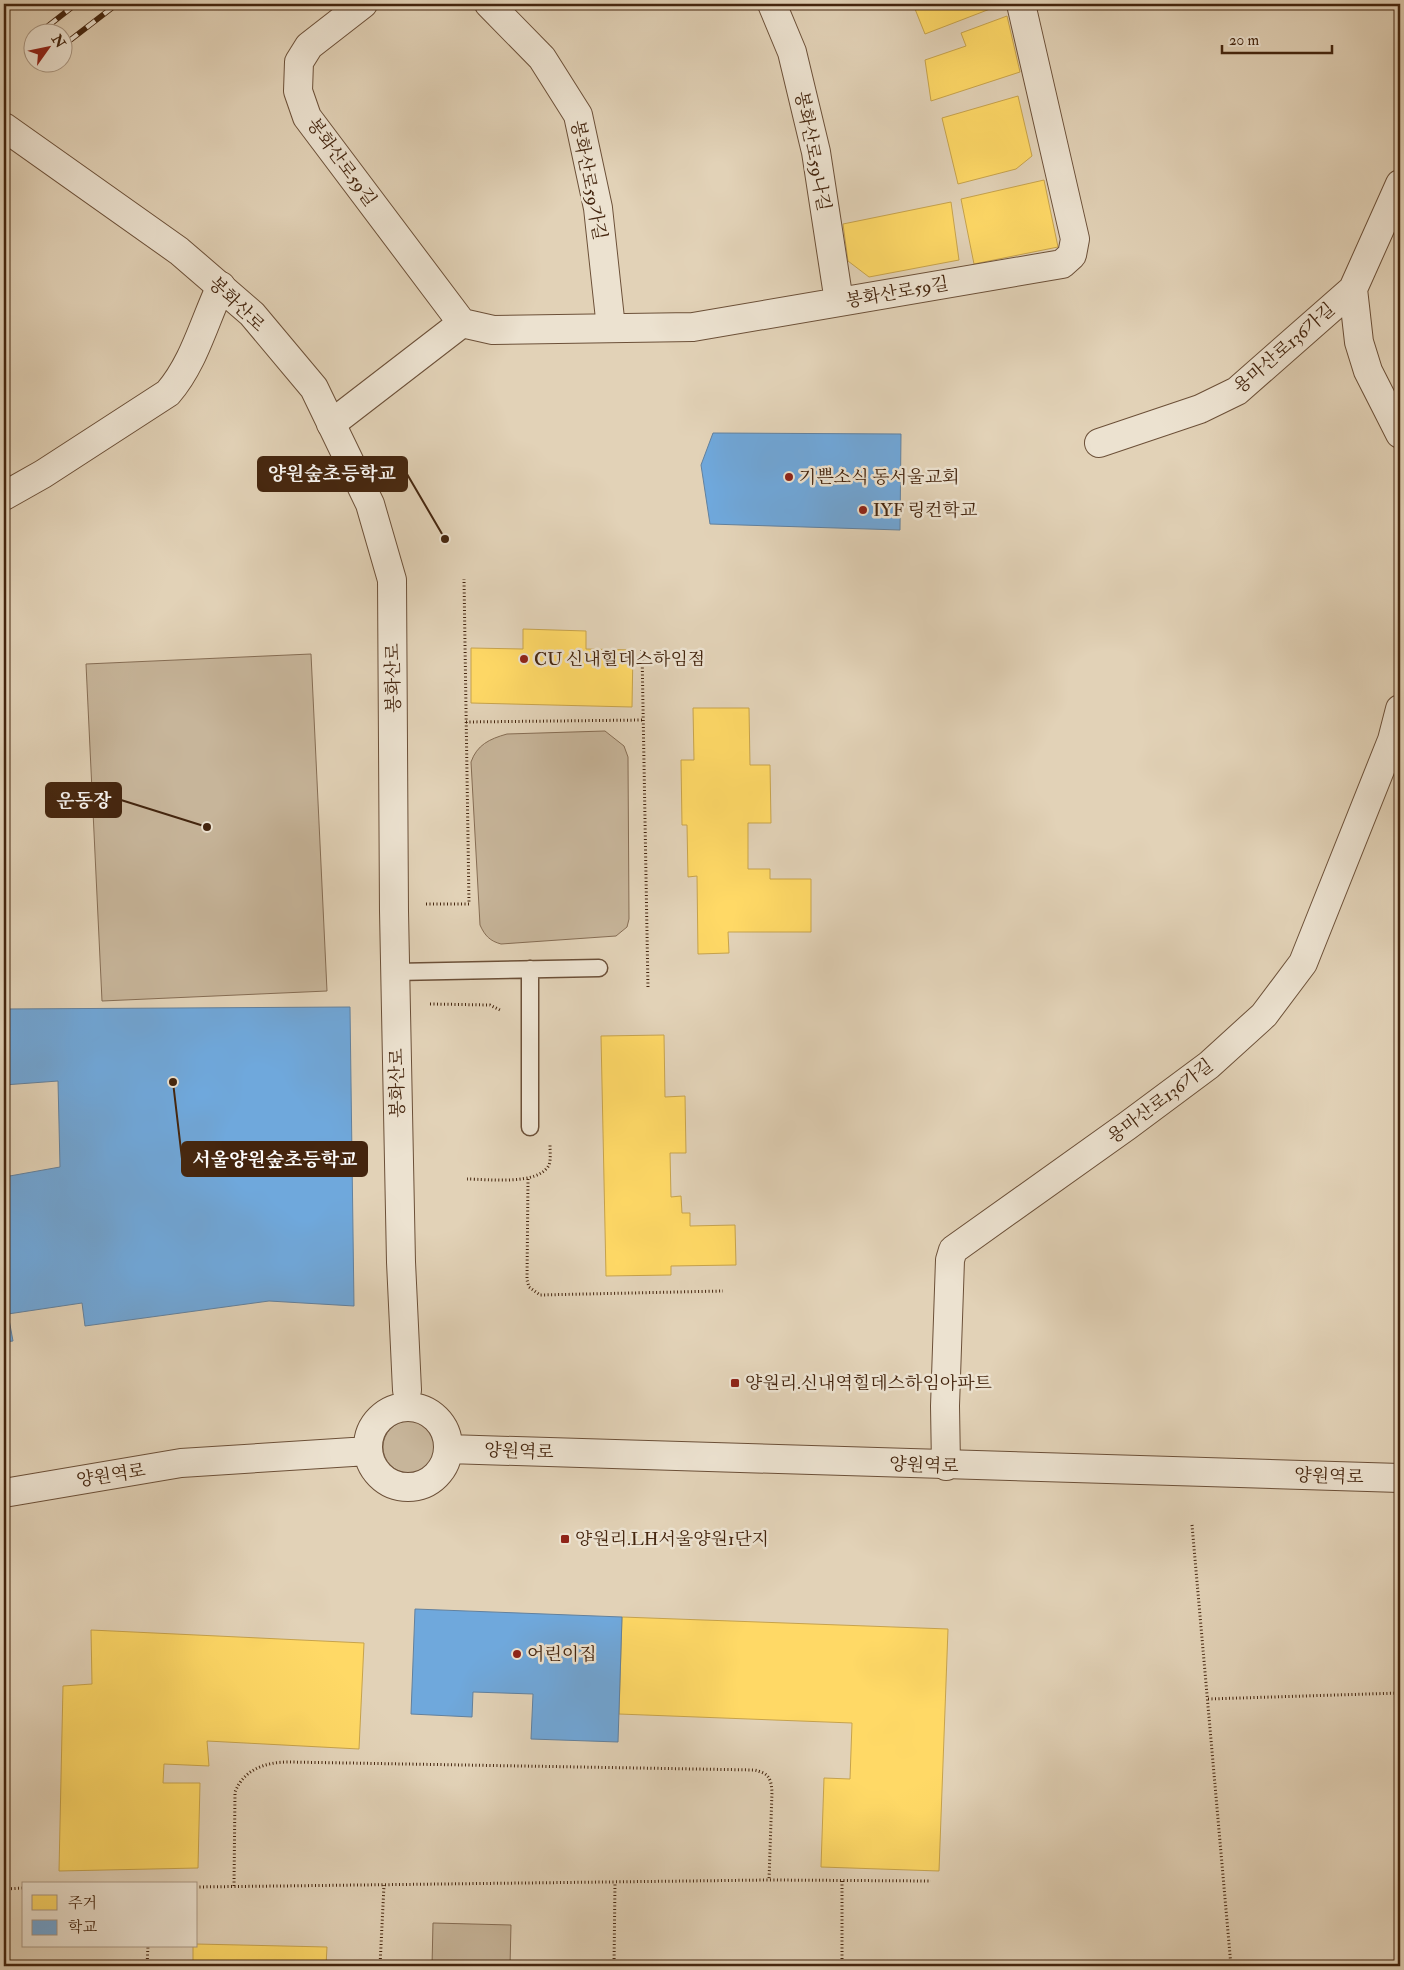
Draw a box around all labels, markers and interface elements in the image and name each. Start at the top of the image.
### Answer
north arrow [22,22,72,72]
scale bar [1222,22,1332,54]
text: N [47,30,69,51]
text: 20 m [1229,31,1259,50]
street label: 봉화산로59나길 [790,89,835,213]
street label: 봉화산로59길 [302,113,381,211]
street label: 봉화산로59가길 [566,118,611,242]
street label: 봉화산로 [204,272,270,337]
street label: 봉화산로59길 [844,272,950,313]
street label: 용마산로136가길 [1229,298,1340,399]
callout: 양원숲초등학교 [258,457,407,491]
text: 양원숲초등학교 [268,462,396,486]
place label: 기쁜소식 동서울교회 [799,466,959,489]
marker: 기쁜소식 동서울교회 [783,471,795,483]
place label: IYF 링컨학교 [873,499,978,522]
marker: IYF 링컨학교 [857,504,869,516]
street label: 봉화산로 [381,643,406,713]
place label: CU 신내힐데스하임점 [534,648,705,671]
marker: CU 신내힐데스하임점 [518,653,530,665]
callout: 운동장 [46,783,121,817]
text: 운동장 [56,789,112,813]
street label: 봉화산로 [385,1048,410,1118]
street label: 용마산로136가길 [1103,1054,1218,1149]
callout: 서울양원숲초등학교 [182,1142,367,1176]
text: 서울양원숲초등학교 [192,1148,358,1172]
place label: 양원리.신내역힐데스하임아파트 [745,1372,993,1395]
marker: 양원리.신내역힐데스하임아파트 [729,1377,741,1389]
street label: 양원역로 [484,1439,554,1464]
street label: 양원역로 [889,1453,959,1478]
street label: 양원역로 [75,1459,147,1492]
street label: 양원역로 [1294,1464,1364,1489]
place label: 양원리.LH서울양원1단지 [575,1528,769,1551]
marker: 양원리.LH서울양원1단지 [559,1533,571,1545]
place label: 어린이집 [527,1643,597,1666]
marker: 어린이집 [511,1648,523,1660]
legend [22,1882,198,1948]
text: 주거 [68,1894,97,1913]
text: 학교 [68,1918,97,1937]

